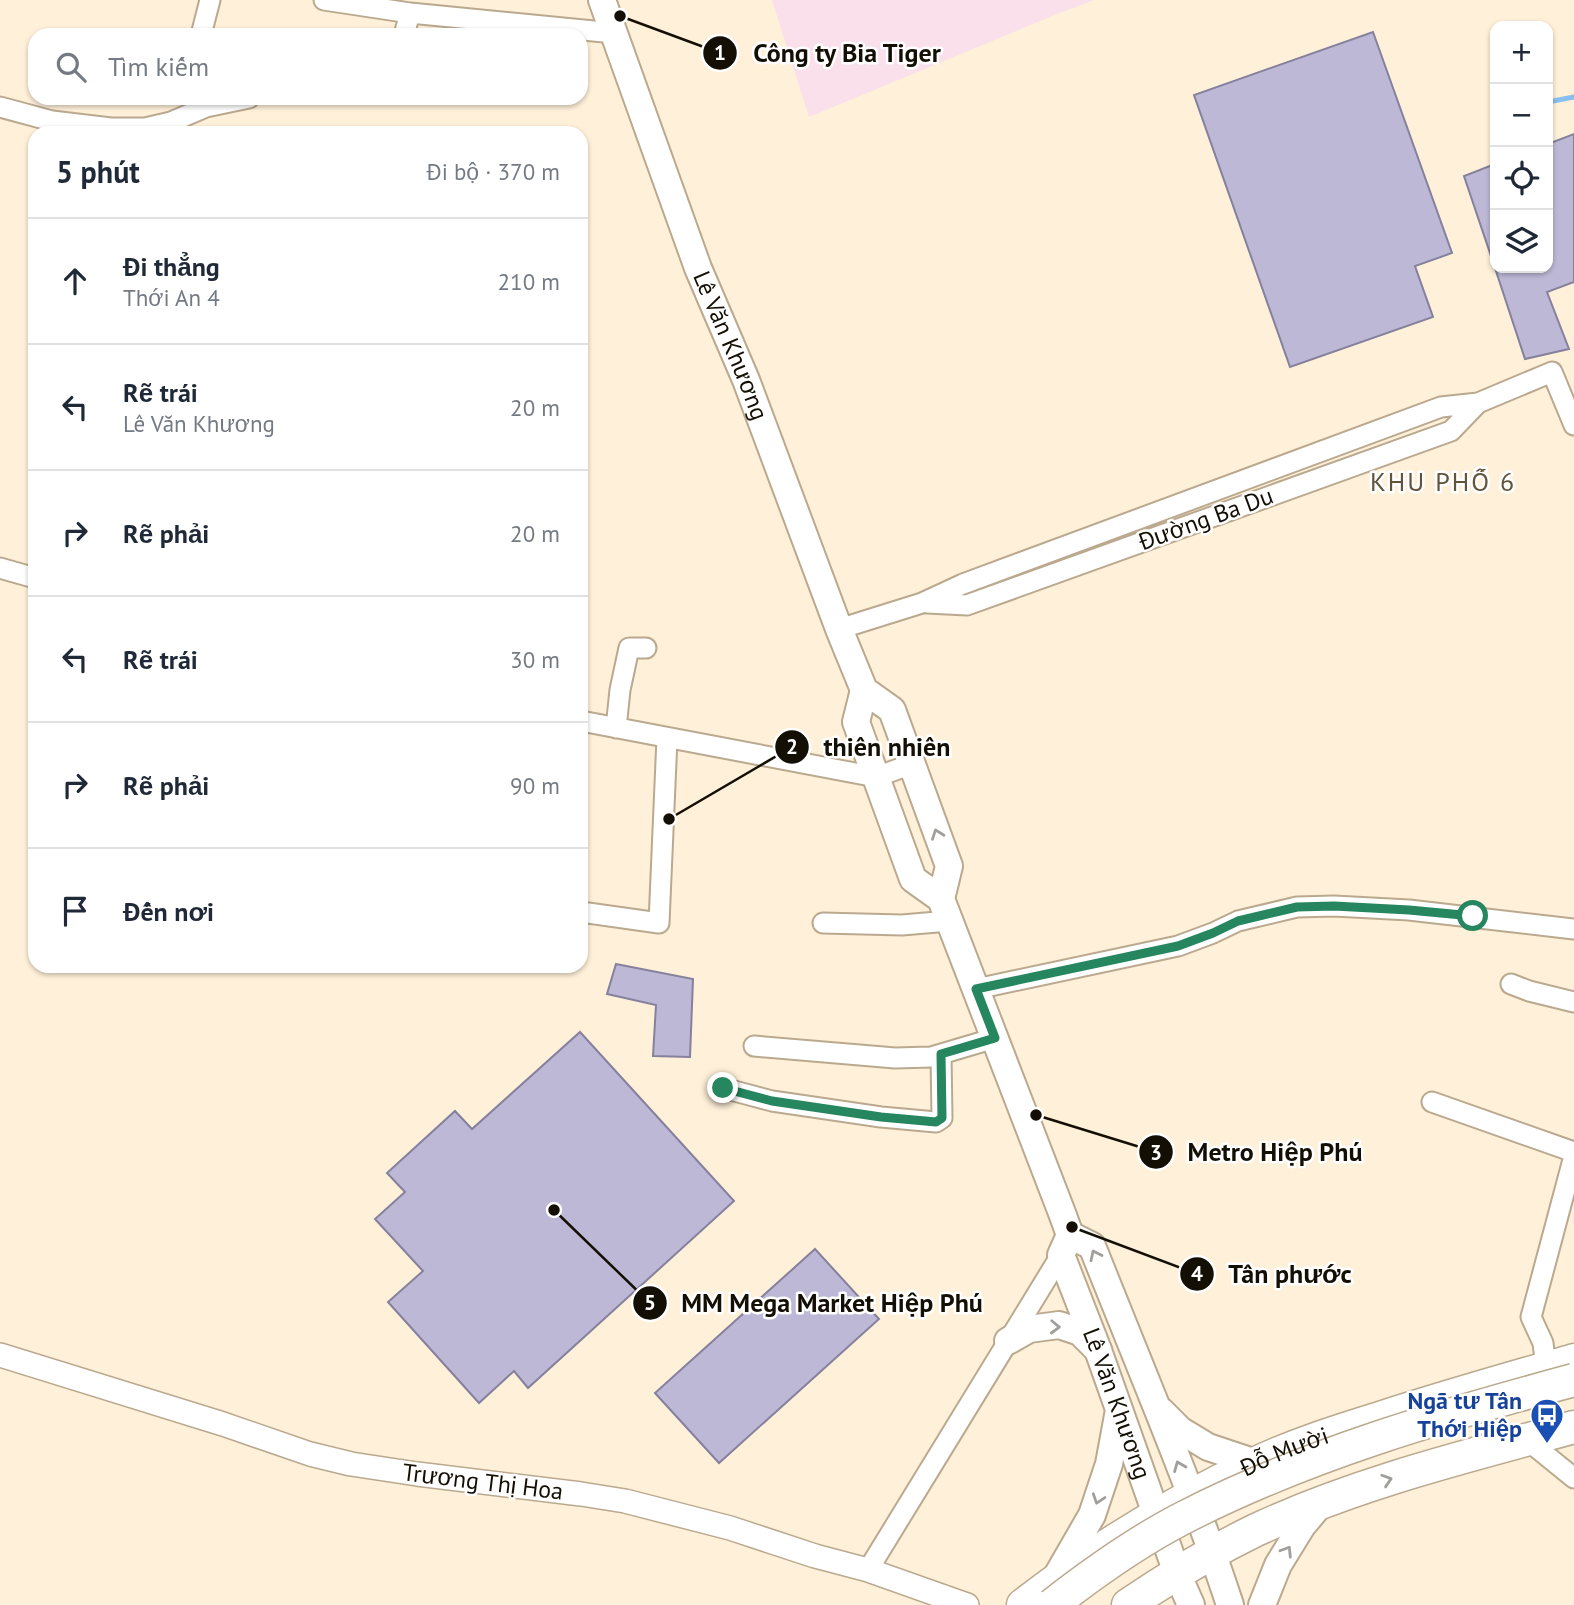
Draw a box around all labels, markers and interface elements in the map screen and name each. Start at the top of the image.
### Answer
map controls [1490,21,1553,273]
button: + [1490,21,1553,84]
search box [28,28,588,105]
callout: Công ty Bia Tiger [703,29,955,76]
text: Công ty Bia Tiger [753,36,942,69]
text: 1 [714,39,726,66]
icon: search [52,48,90,86]
text: Tìm kiếm [108,50,209,83]
button: − [1490,84,1553,147]
button: locate [1490,147,1553,210]
text: 5 phút [56,152,140,191]
text: Đi bộ · 370 m [427,157,560,186]
button: layers [1490,210,1553,273]
text: Đi thẳng [123,250,220,283]
icon: ahead [56,262,94,300]
street label: Lê Văn Khương [686,266,776,424]
text: 210 m [498,267,560,296]
text: Thới An 4 [123,283,220,312]
text: Rẽ trái [123,376,198,409]
icon: left [56,388,94,426]
text: 20 m [510,393,560,422]
text: Lê Văn Khương [123,409,275,438]
district label: KHU PHỐ 6 [1370,465,1516,498]
street label: Đường Ba Du [1133,480,1277,558]
icon: right [56,514,94,552]
text: Rẽ phải [123,517,209,550]
text: 20 m [510,519,560,548]
icon: left [56,640,94,678]
text: Rẽ trái [123,643,198,676]
text: 30 m [510,645,560,674]
callout: thiên nhiên [775,723,965,770]
text: thiên nhiên [824,730,950,763]
text: 2 [786,733,798,760]
icon: right [56,766,94,804]
text: Rẽ phải [123,769,209,802]
text: 90 m [510,771,560,800]
one-way arrow [932,828,946,840]
icon: arrive [56,892,94,930]
text: Đến nơi [123,895,214,928]
route start [1457,900,1488,931]
route end [707,1072,738,1103]
callout: Metro Hiệp Phú [1139,1129,1376,1176]
text: Metro Hiệp Phú [1188,1135,1362,1168]
text: 3 [1150,1139,1162,1166]
one-way arrow [1090,1250,1103,1263]
callout: Tân phước [1179,1250,1366,1297]
text: Tân phước [1228,1257,1352,1290]
text: 4 [1191,1260,1203,1287]
callout: MM Mega Market Hiệp Phú [632,1279,997,1326]
text: MM Mega Market Hiệp Phú [681,1286,983,1319]
text: 5 [644,1289,656,1316]
one-way arrow [1050,1320,1061,1335]
street label: Lê Văn Khương [1076,1323,1159,1483]
place label: Ngã tư Tân Thới Hiệp [1407,1385,1522,1444]
bus stop icon: Ngã tư Tân Thới Hiệp [1528,1396,1566,1445]
street label: Đỗ Mười [1234,1420,1333,1484]
street label: Trương Thị Hoa [401,1456,565,1507]
one-way arrow [1174,1461,1188,1473]
one-way arrow [1380,1474,1392,1488]
one-way arrow [1092,1492,1106,1504]
one-way arrow [1278,1545,1291,1558]

